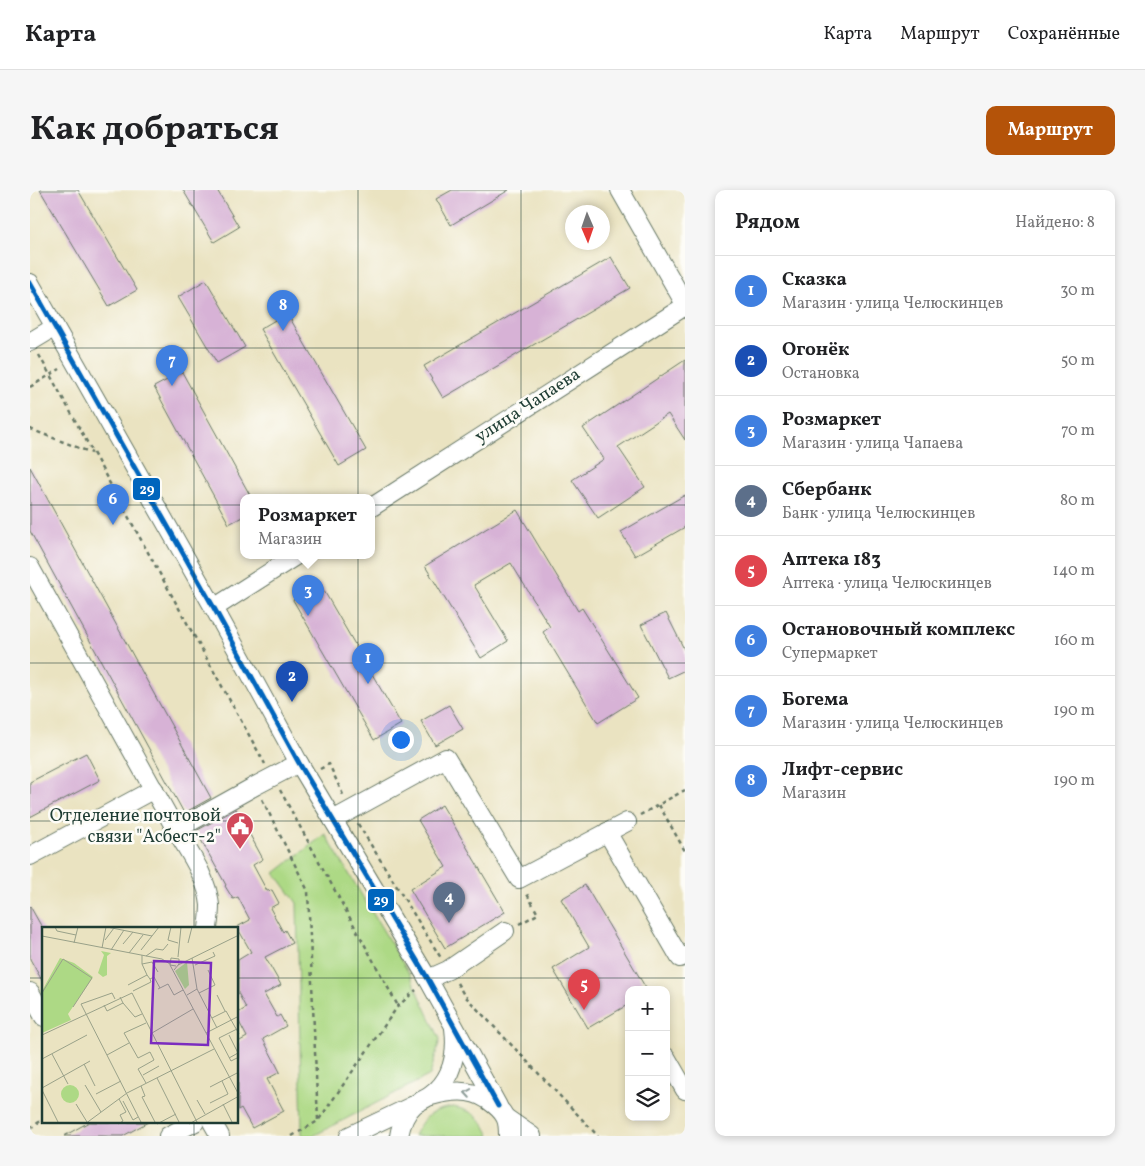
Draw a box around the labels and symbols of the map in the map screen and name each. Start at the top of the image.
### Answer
north arrow [565,205,610,250]
pin: 8 [267,290,299,331]
pin: 7 [156,345,188,386]
street label: улица Чапаева [470,362,586,450]
line badge: 29 [132,477,161,501]
text: 29 [140,481,155,500]
pin: 6 [97,484,129,525]
pin: 3 [292,575,324,616]
pin: 1 [352,643,384,684]
pin: 2 [276,661,308,702]
your location [388,727,414,753]
place label: Отделение почтовой связи "Асбест-2" [50,804,221,850]
public building icon: Отделение почтовой связи "Асбест-2" [225,811,255,850]
pin: 4 [433,882,465,923]
line badge: 29 [367,888,395,912]
text: 29 [374,892,389,911]
inset map [42,927,239,1124]
pin: 5 [568,969,600,1010]
one-way arrow [463,1088,472,1098]

